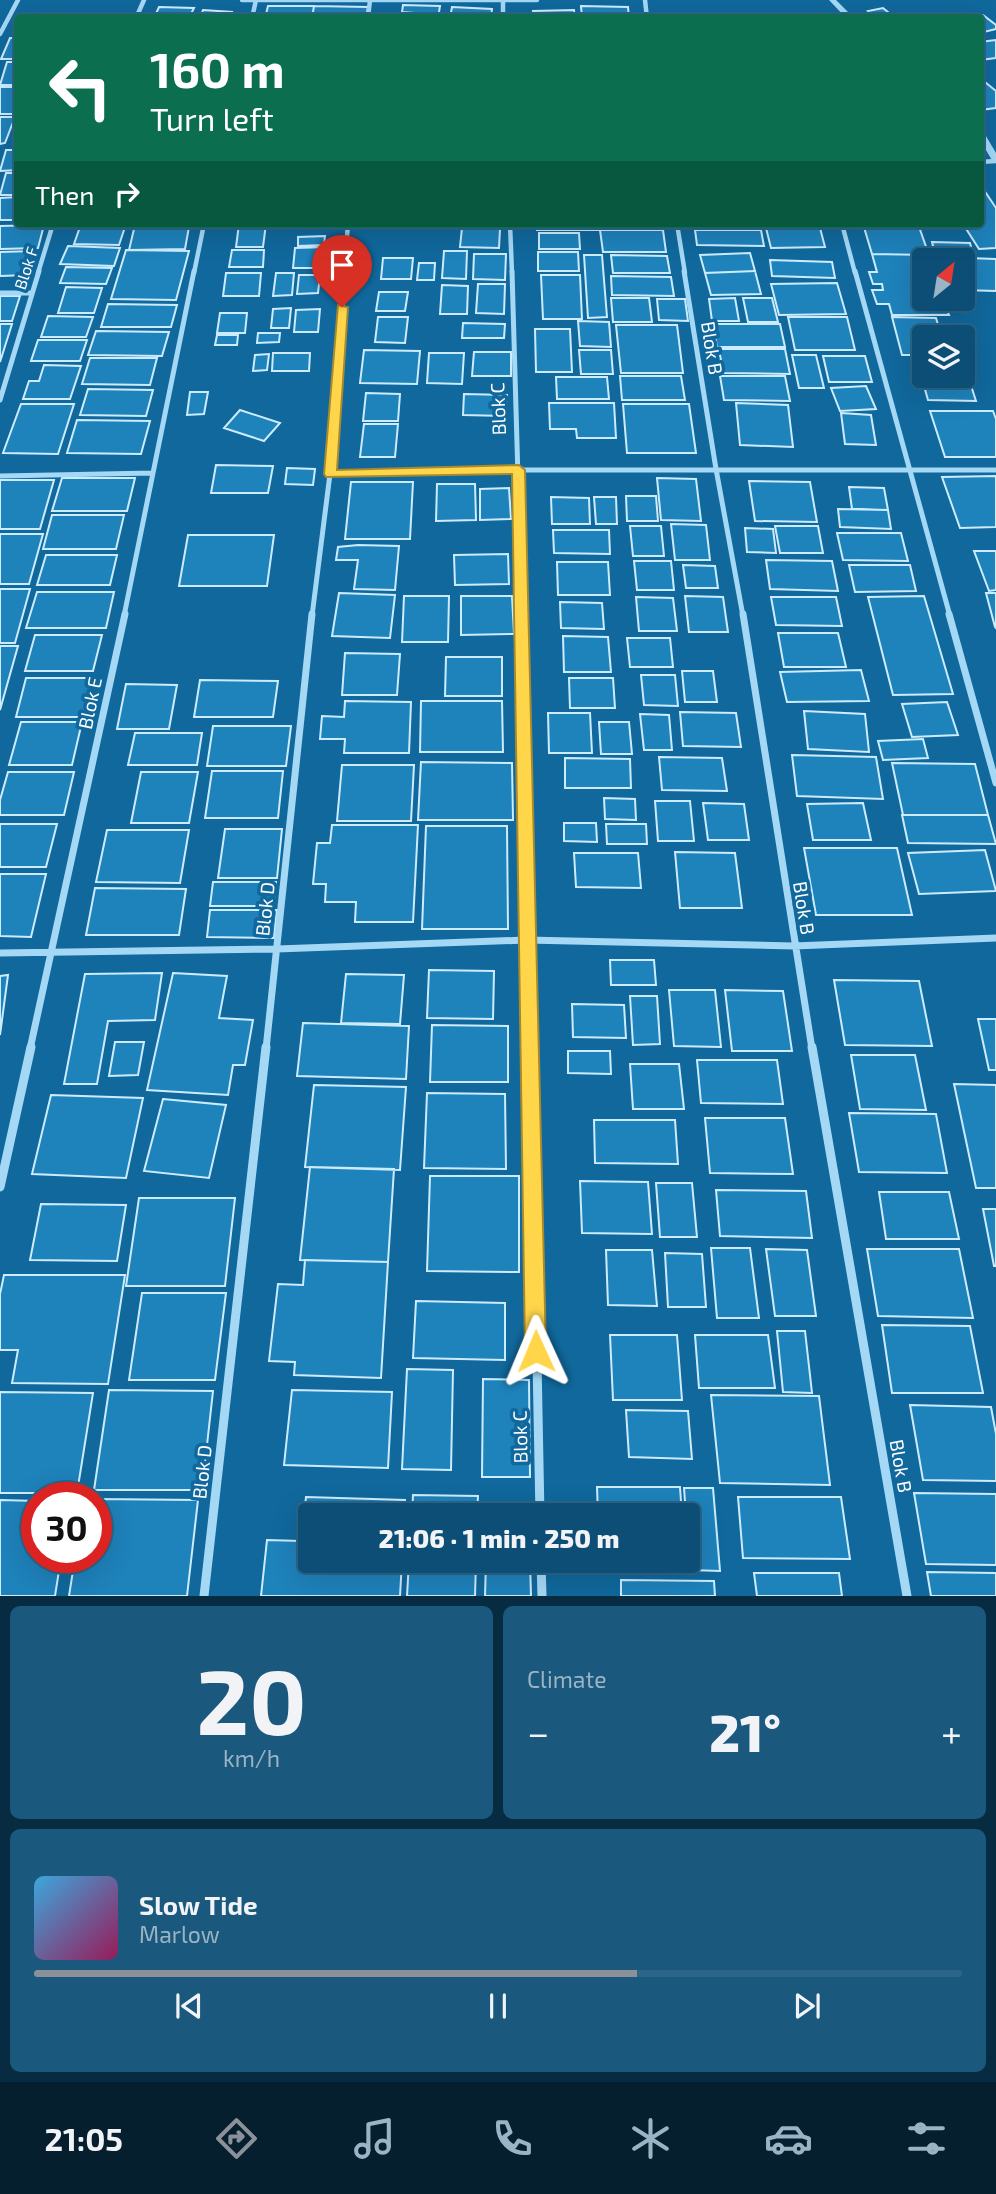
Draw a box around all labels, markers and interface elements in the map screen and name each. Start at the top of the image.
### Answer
text: 160 m [150,39,285,98]
icon: left [35,42,126,133]
text: Turn left [150,99,274,137]
icon: right [108,175,146,213]
text: Then [35,179,94,210]
pin [312,235,372,307]
street label: Blok F [10,244,41,292]
icon: arrive [323,246,361,284]
north arrow [912,248,975,312]
map controls [912,248,975,388]
street label: Blok B [697,320,728,376]
button: layers [912,325,975,388]
street label: Blok C [485,382,510,436]
street label: Blok E [73,675,106,731]
street label: Blok B [789,880,820,936]
street label: Blok D [250,881,279,937]
position arrow [499,1314,573,1388]
street label: Blok C [508,1410,531,1464]
street label: Blok B [886,1437,917,1494]
street label: Blok D [187,1444,216,1500]
speed limit sign: 30 [21,1482,112,1573]
text: 21:06 · 1 min · 250 m [379,1522,619,1553]
text: 20 [196,1644,307,1753]
text: Climate [527,1665,607,1693]
text: 21° [709,1700,781,1762]
text: − [527,1709,549,1755]
text: + [941,1709,962,1755]
text: km/h [223,1744,280,1772]
text: Slow Tide [139,1889,258,1920]
text: Marlow [139,1920,220,1948]
icon: previous [170,1987,208,2025]
icon: pause [479,1987,517,2025]
icon: next [788,1987,826,2025]
icon: directions [212,2114,261,2163]
icon: music [350,2114,399,2163]
icon: phone [488,2114,537,2163]
icon: climate [626,2114,675,2163]
icon: car [764,2114,813,2163]
icon: filters [902,2114,951,2163]
text: 21:05 [45,2119,123,2157]

